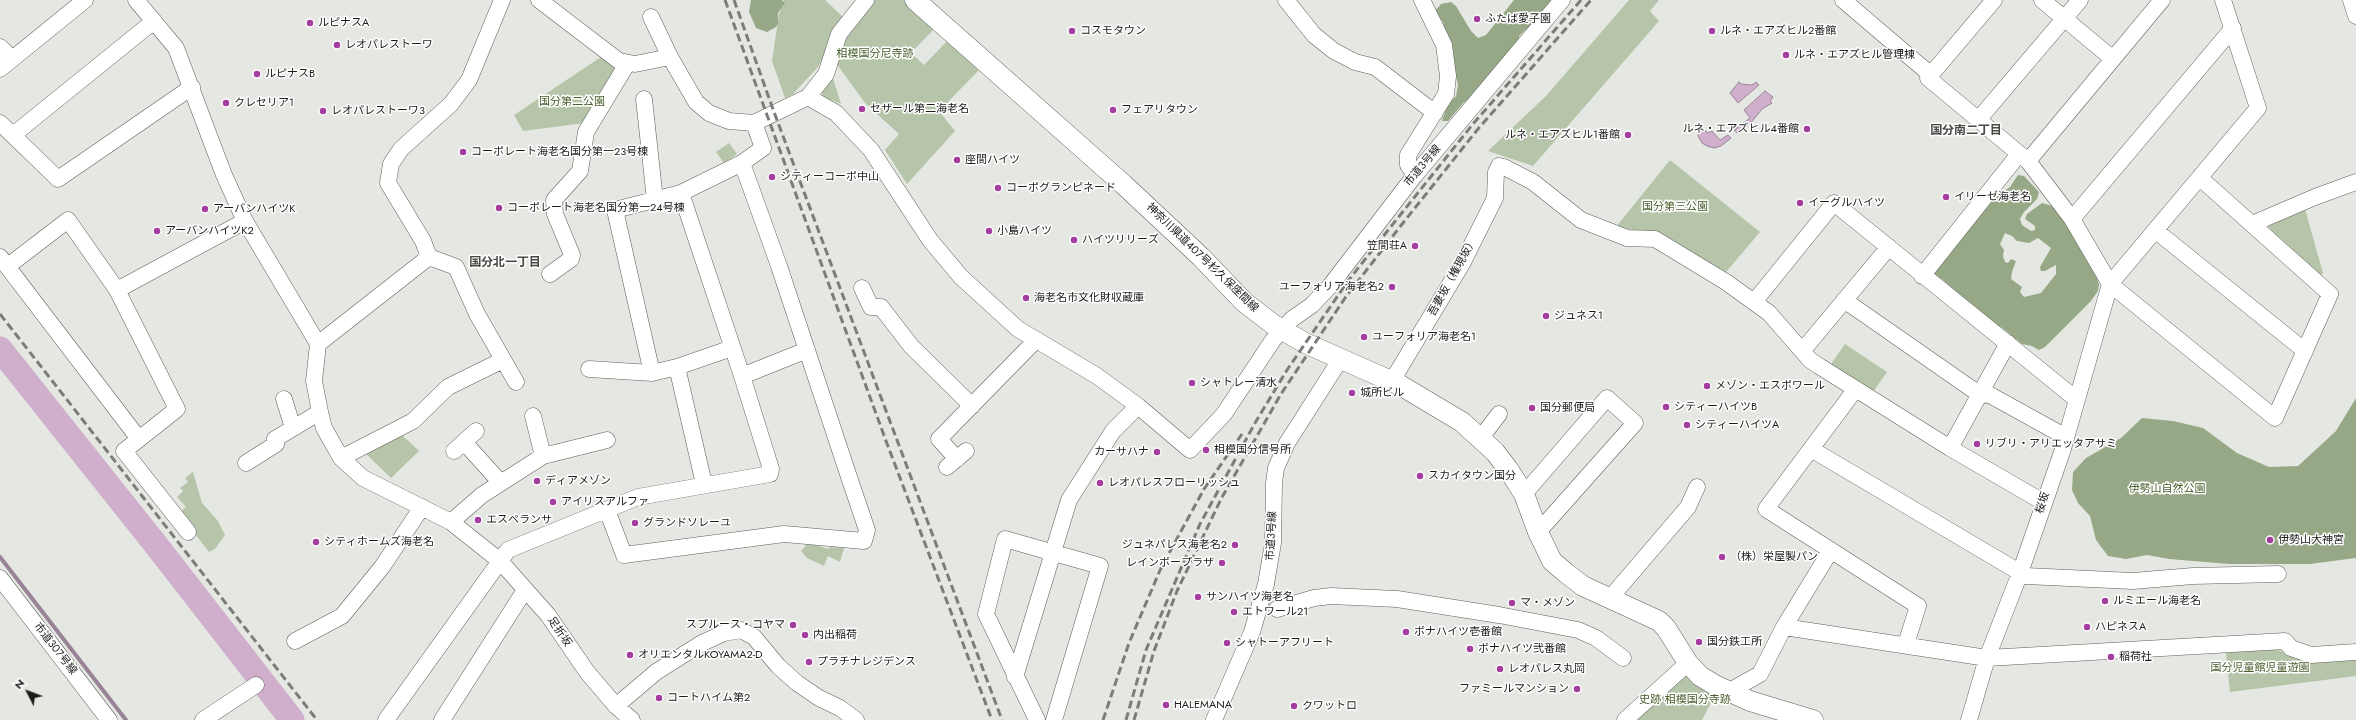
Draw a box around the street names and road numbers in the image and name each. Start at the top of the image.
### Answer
street label: 市道3号線 [1402,143,1444,189]
street label: 神奈川県道407号杉久保座間線 [1143,201,1261,315]
street label: 吾妻坂（権現坂） [1426,235,1480,319]
street label: 桜坂 [2033,490,2053,516]
street label: 市道3号線 [1264,511,1280,561]
street label: 足折坂 [544,615,574,649]
street label: 市道307号線 [31,620,79,678]

